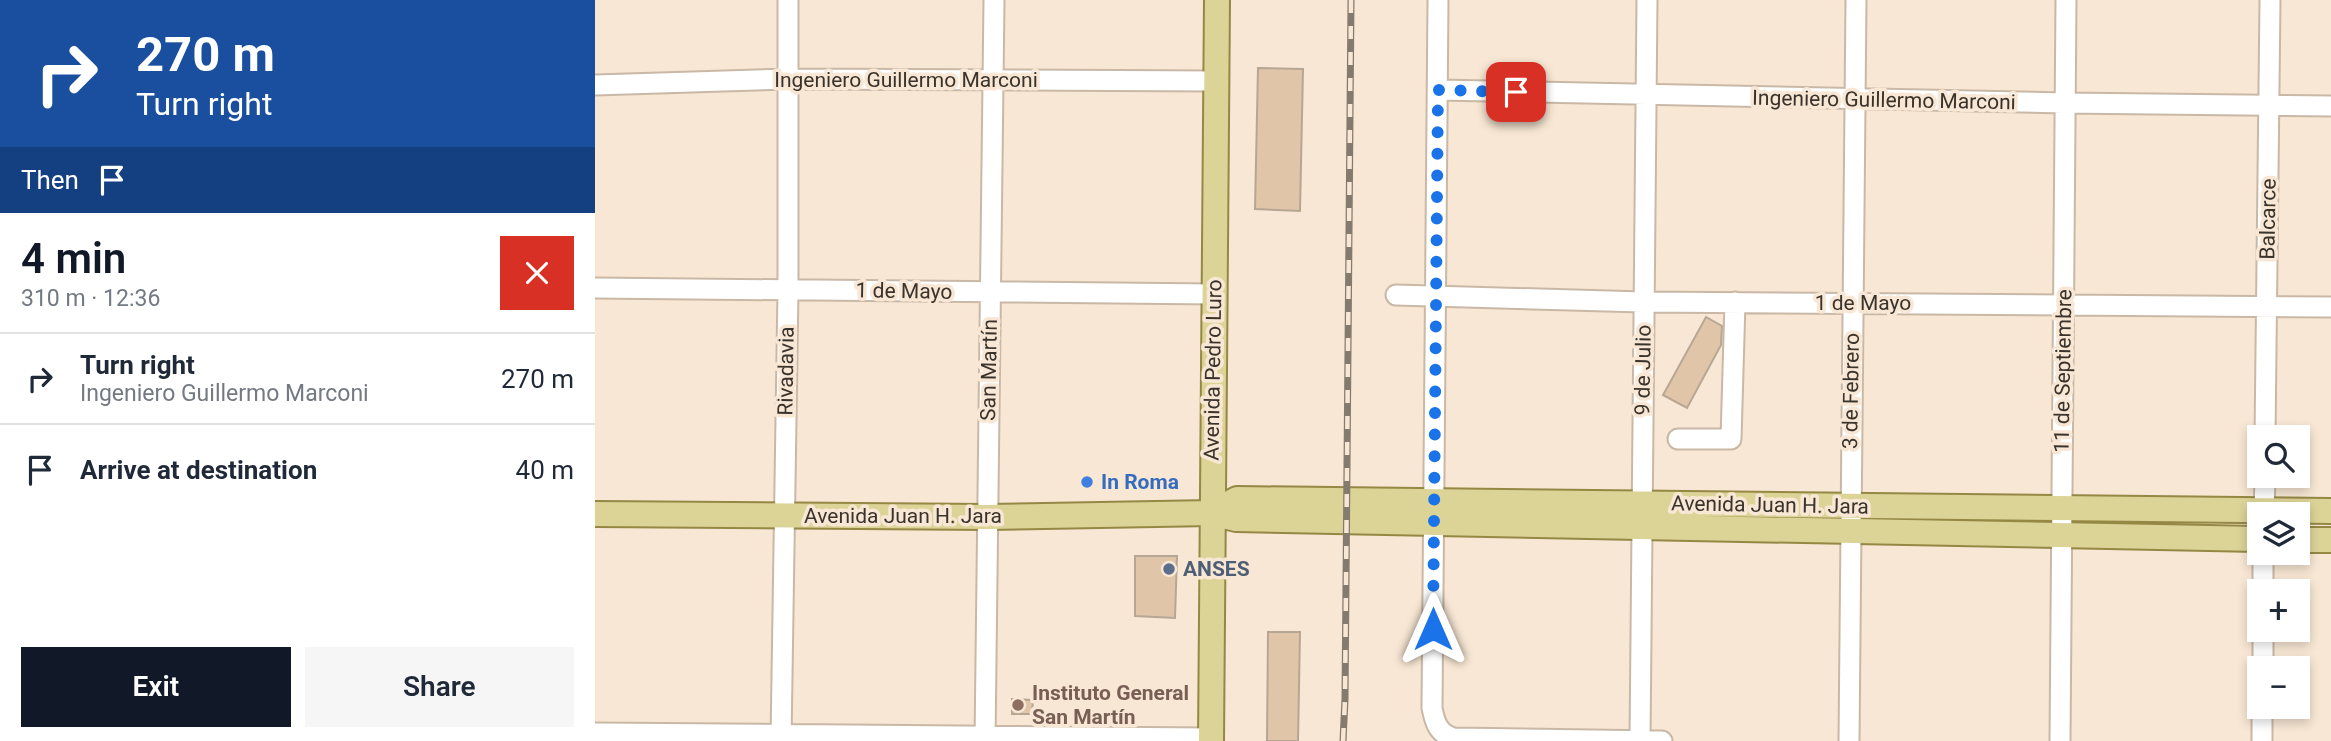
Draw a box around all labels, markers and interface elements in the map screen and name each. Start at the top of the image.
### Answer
text: 270 m [136,26,275,83]
icon: right [21,28,112,119]
pin [1486,62,1546,122]
street label: Ingeniero Guillermo Marconi [774,68,1038,92]
icon: arrive [1497,73,1535,111]
text: Turn right [136,85,272,123]
street label: Ingeniero Guillermo Marconi [1752,86,2016,114]
icon: arrive [93,161,131,199]
text: Then [21,165,79,195]
street label: Balcarce [2255,178,2281,260]
text: 4 min [21,234,126,283]
button: close [500,236,574,310]
street label: 1 de Mayo [856,278,953,304]
street label: Avenida Pedro Luro [1199,279,1227,461]
text: 310 m · 12:36 [21,285,160,312]
street label: 11 de Septiembre [2050,289,2076,453]
street label: 1 de Mayo [1815,291,1911,315]
street label: San Martín [976,319,1002,421]
street label: 9 de Julio [1630,325,1656,415]
street label: Rivadavia [773,326,799,416]
street label: 3 de Febrero [1838,333,1864,449]
text: Turn right [80,350,195,380]
icon: right [21,360,59,398]
text: 270 m [501,364,574,394]
text: Ingeniero Guillermo Marconi [80,380,369,407]
map controls [2247,425,2310,719]
button: search [2247,425,2310,488]
icon: arrive [21,451,59,489]
text: Arrive at destination [80,455,317,485]
text: 40 m [516,455,574,485]
place label: In Roma [1101,470,1179,494]
marker: In Roma [1079,474,1095,490]
street label: Avenida Juan H. Jara [1671,491,1869,519]
button: layers [2247,502,2310,565]
street label: Avenida Juan H. Jara [804,504,1002,528]
place label: ANSES [1183,557,1250,581]
marker: ANSES [1161,561,1177,577]
button: + [2247,579,2310,642]
position arrow [1396,592,1470,666]
button: Exit [21,647,291,727]
button: Share [305,647,574,727]
button: − [2247,656,2310,719]
place label: Instituto General San Martín [1032,681,1189,729]
marker: Instituto General San Martín [1010,697,1026,713]

